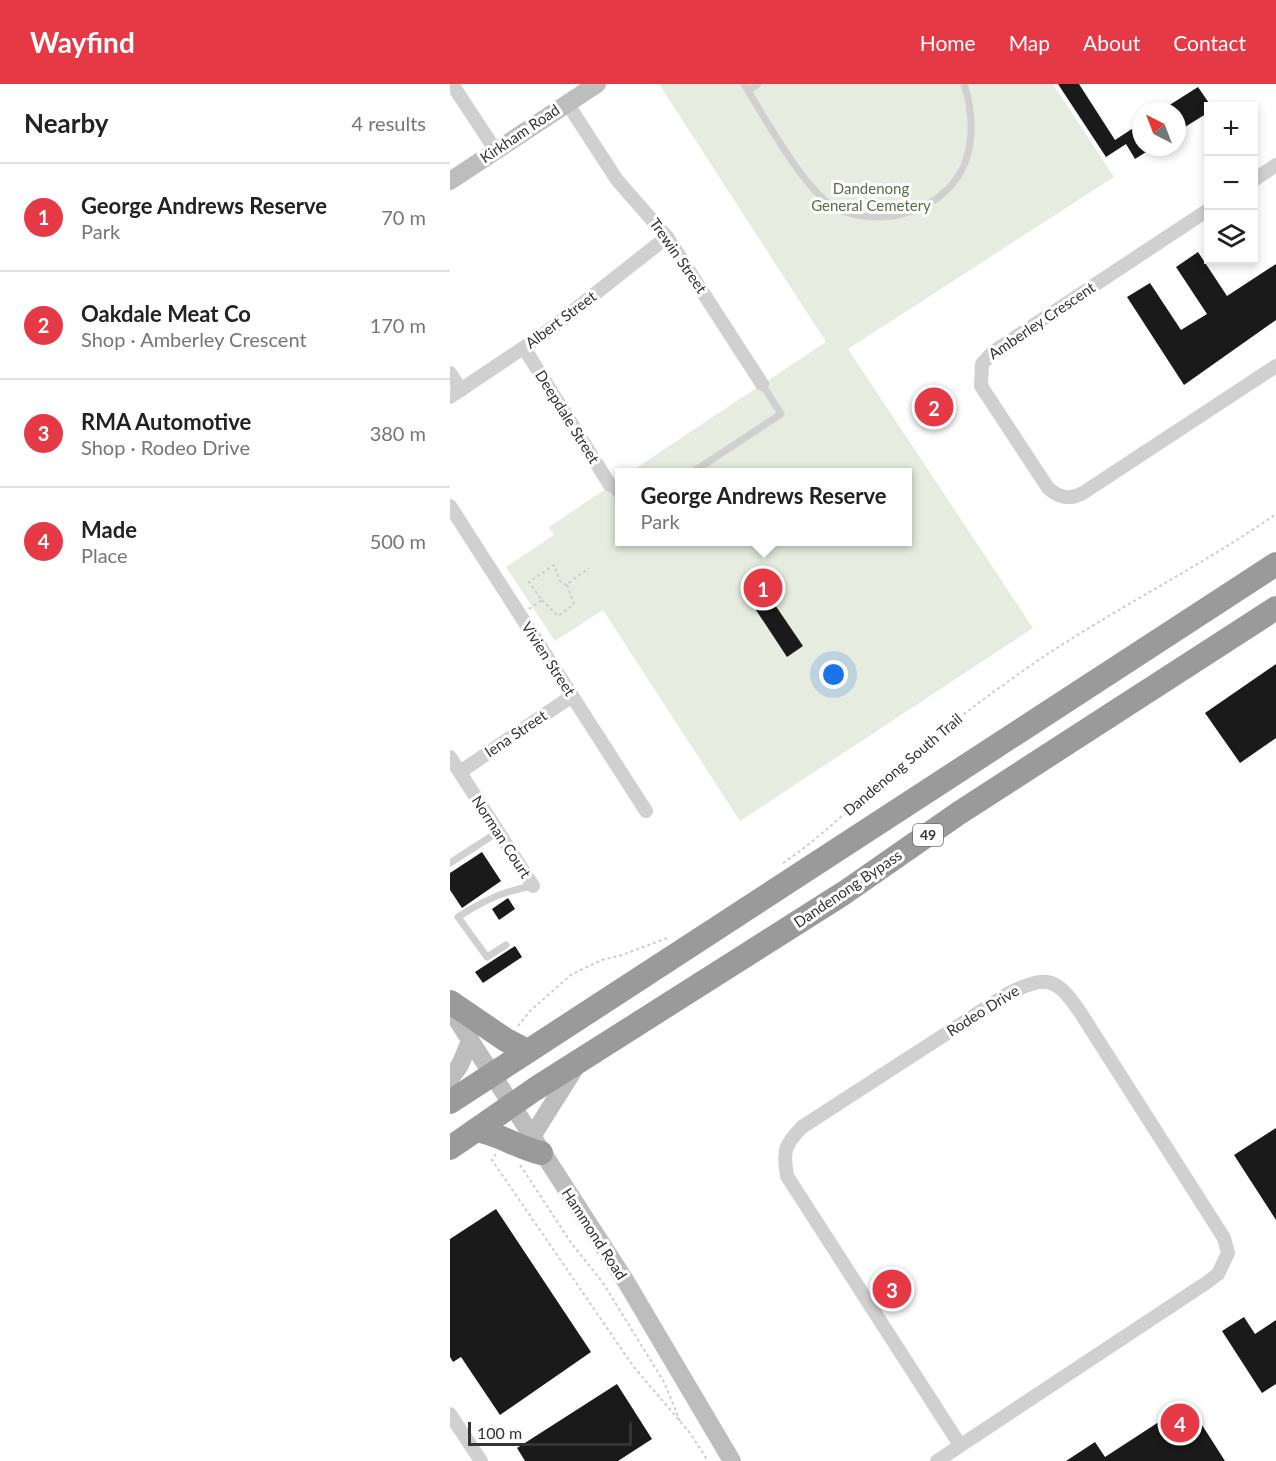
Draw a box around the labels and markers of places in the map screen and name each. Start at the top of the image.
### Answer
pin: 2 [914,384,954,430]
pin: 1 [744,566,782,610]
pin: 3 [872,1266,912,1312]
pin: 4 [1160,1400,1200,1446]

